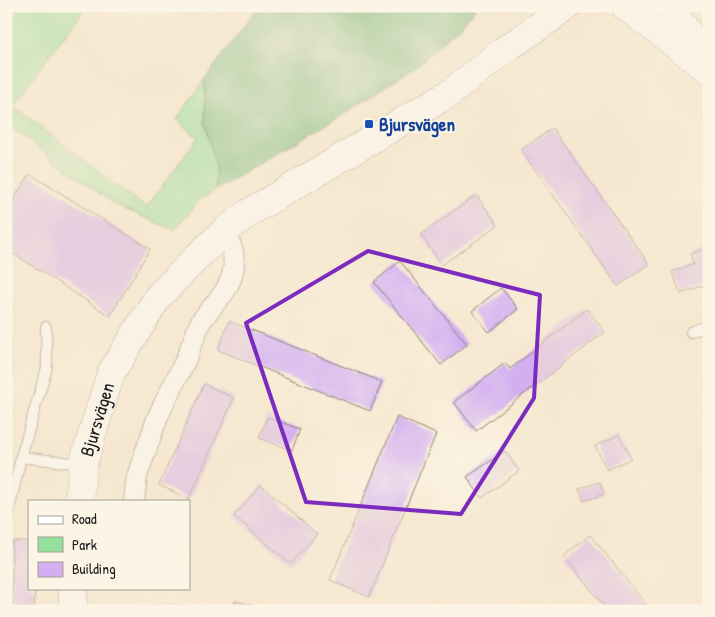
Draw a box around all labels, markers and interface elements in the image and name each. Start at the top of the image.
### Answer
place label: Bjursvägen [379,111,455,138]
marker: Bjursvägen [363,118,375,130]
street label: Bjursvägen [73,379,120,459]
legend [28,500,190,590]
text: Road [72,508,97,529]
text: Park [72,534,97,555]
text: Building [72,558,116,579]

